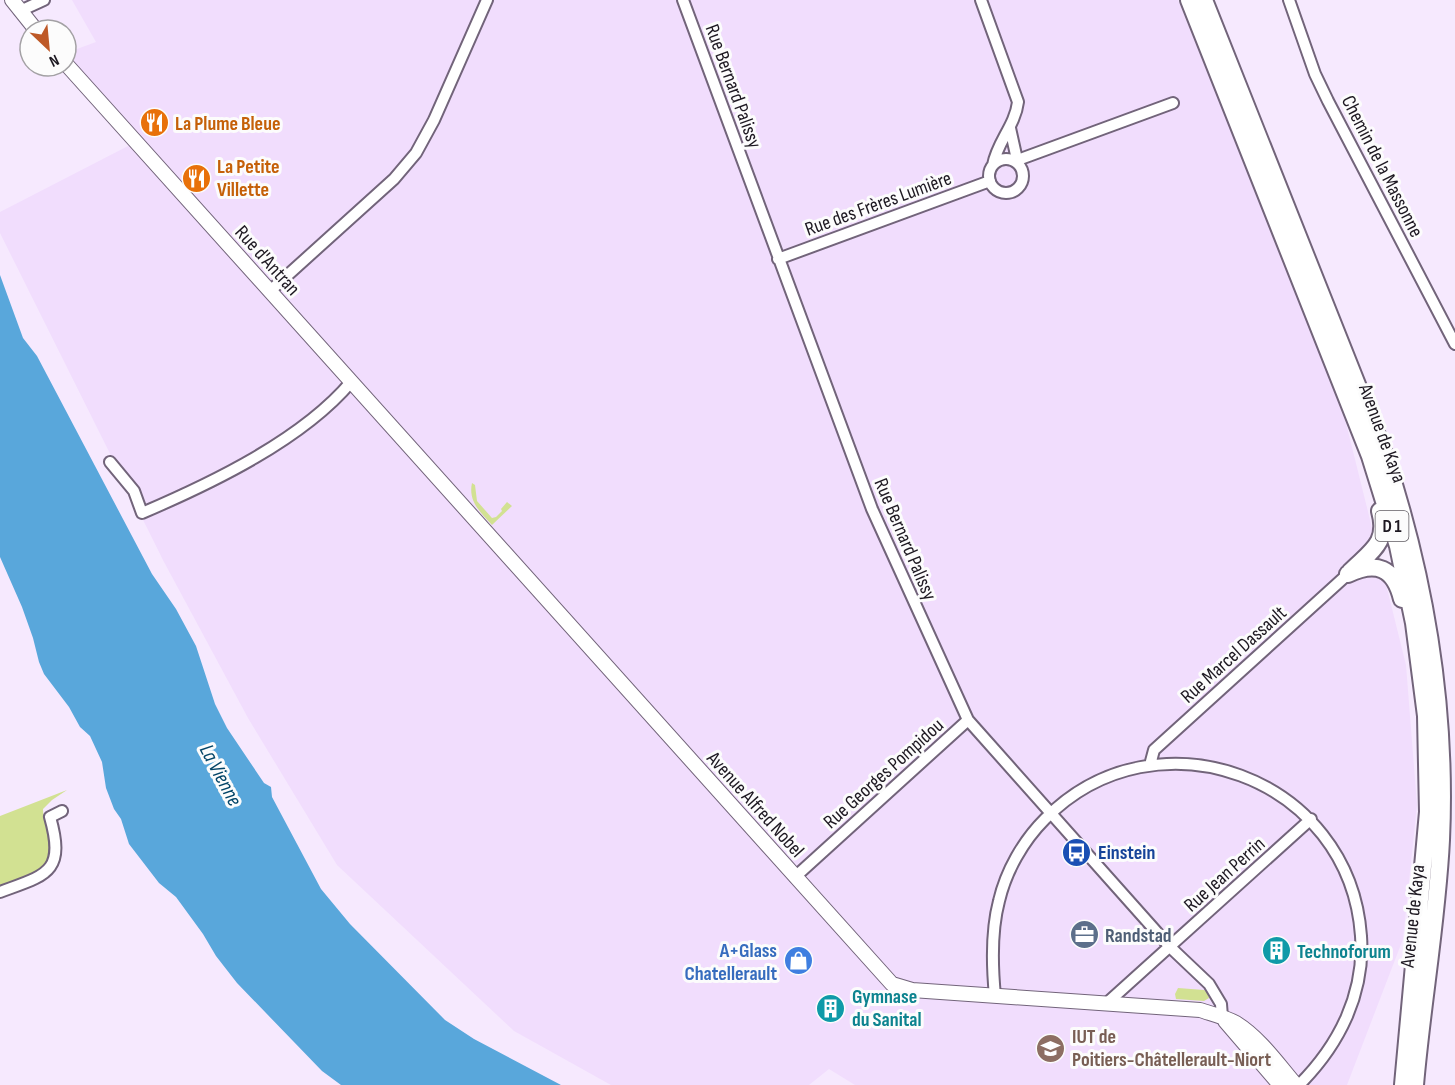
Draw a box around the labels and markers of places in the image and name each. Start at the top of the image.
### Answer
restaurant icon: La Plume Bleue [138,107,170,139]
place label: La Plume Bleue [175,112,280,136]
place label: La Petite Villette [217,155,280,202]
restaurant icon: La Petite Villette [180,162,212,194]
bus stop icon: Einstein [1061,836,1093,868]
place label: Einstein [1098,841,1155,865]
office icon: Randstad [1068,919,1100,951]
place label: Randstad [1105,924,1172,948]
building icon: Technoforum [1260,935,1292,967]
place label: A+Glass Chatellerault [684,939,777,986]
place label: Technoforum [1297,940,1391,964]
shop icon: A+Glass Chatellerault [782,945,814,977]
place label: Gymnase du Sanital [852,985,922,1032]
building icon: Gymnase du Sanital [815,992,847,1024]
place label: IUT de Poitiers-Châtellerault-Niort [1072,1025,1272,1072]
school or university icon: IUT de Poitiers-Châtellerault-Niort [1035,1032,1067,1064]

